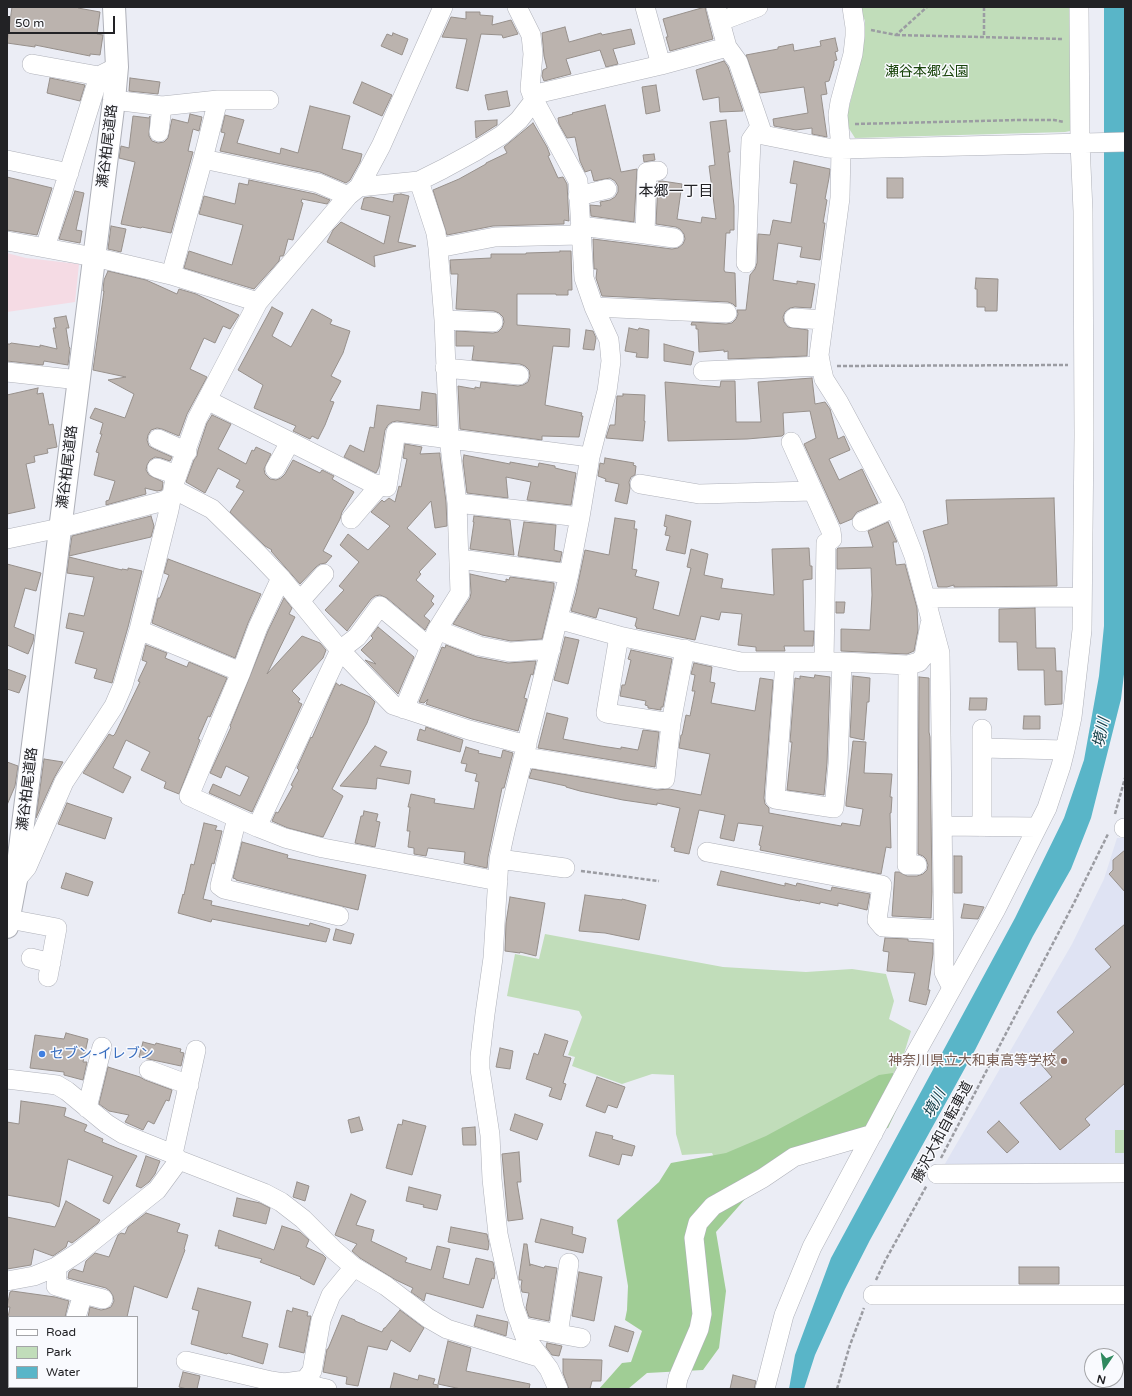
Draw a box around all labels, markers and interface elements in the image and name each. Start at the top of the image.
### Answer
scale bar [10,8,117,34]
text: 50 m [15,16,44,30]
park label: 瀬谷本郷公園 [885,64,969,80]
street label: 瀬谷柏尾道路 [95,103,121,189]
district label: 本郷一丁目 [639,183,713,201]
street label: 瀬谷柏尾道路 [55,424,81,510]
water label: 境川 [1090,716,1114,750]
street label: 瀬谷柏尾道路 [15,746,41,832]
place label: セブン-イレブン [50,1046,154,1062]
marker: セブン-イレブン [37,1049,47,1059]
place label: 神奈川県立大和東高等学校 [888,1053,1056,1069]
marker: 神奈川県立大和東高等学校 [1059,1056,1069,1066]
street label: 藤沢大和自転車道 [909,1079,977,1185]
water label: 境川 [920,1087,950,1121]
legend [8,1316,138,1388]
text: Road [46,1325,76,1339]
text: Park [46,1345,72,1359]
north arrow [1084,1348,1124,1388]
text: Water [46,1365,80,1379]
text: N [1096,1372,1107,1387]

